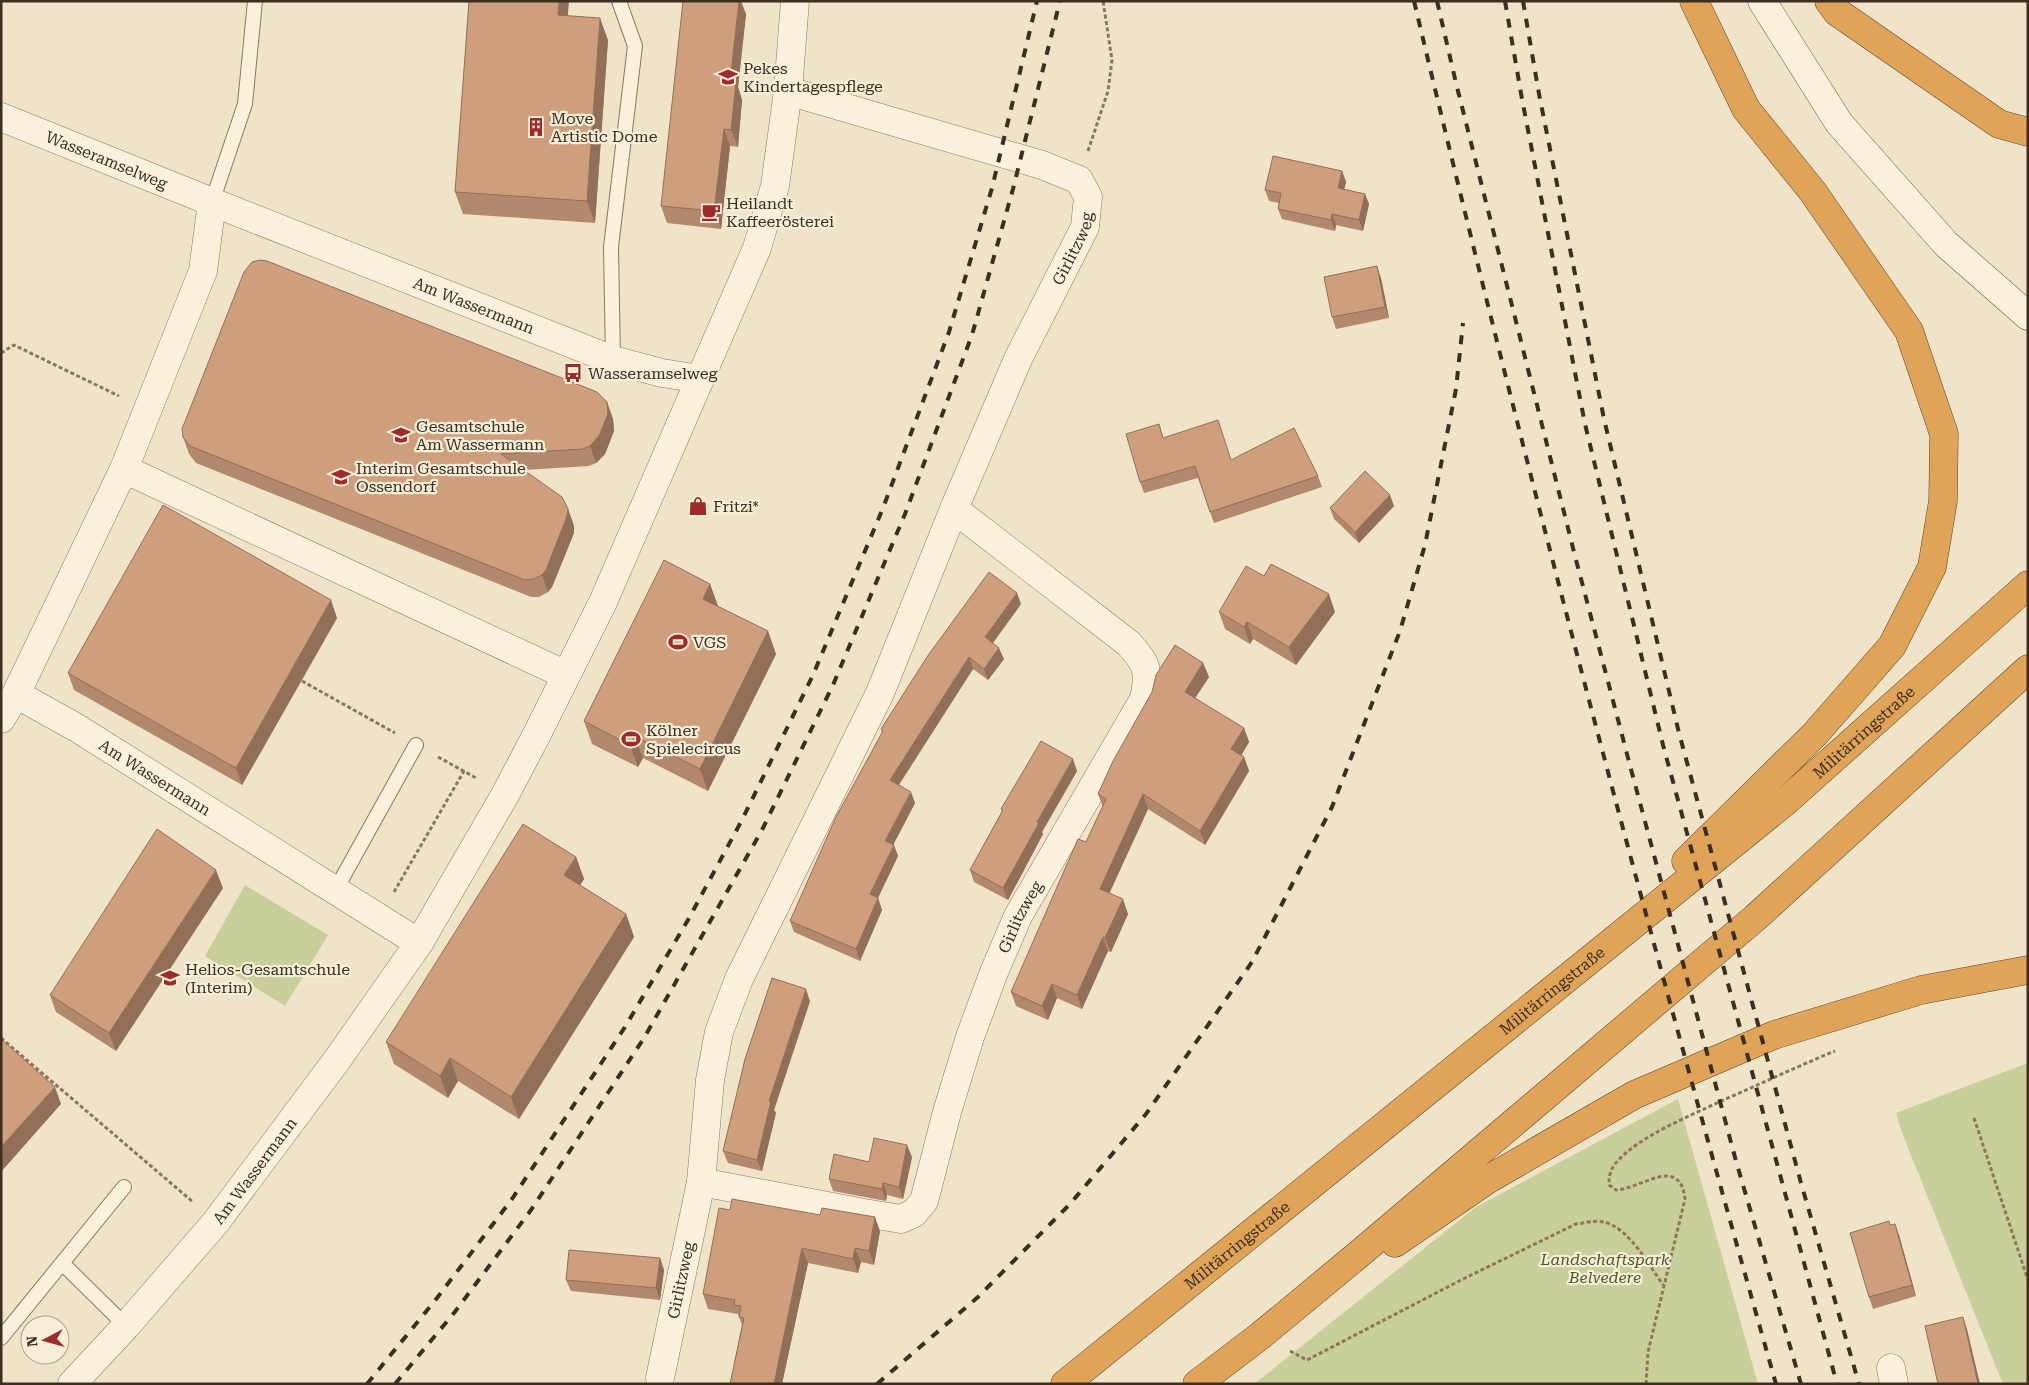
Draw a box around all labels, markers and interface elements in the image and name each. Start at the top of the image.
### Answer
place label: Pekes Kindertagespflege [743,59,883,96]
school or university icon: Pekes Kindertagespflege [717,66,739,88]
place label: Move Artistic Dome [551,109,658,146]
building icon: Move Artistic Dome [525,116,547,138]
street label: Wasseramselweg [43,127,171,193]
place label: Heilandt Kaffeerösterei [726,194,834,231]
cafe icon: Heilandt Kaffeerösterei [700,201,722,223]
street label: Girlitzweg [1048,210,1096,288]
street label: Am Wassermann [411,273,537,338]
bus stop icon: Wasseramselweg [562,362,584,384]
place label: Wasseramselweg [588,364,718,383]
place label: Gesamtschule Am Wassermann [416,417,544,454]
school or university icon: Gesamtschule Am Wassermann [390,424,412,446]
place label: Interim Gesamtschule Ossendorf [356,459,526,496]
school or university icon: Interim Gesamtschule Ossendorf [330,466,352,488]
shop icon: Fritzi* [687,495,709,517]
place label: Fritzi* [713,497,759,516]
sports icon: VGS [667,631,689,653]
place label: VGS [693,633,726,652]
street label: Militärringstraße [1809,681,1918,782]
place label: Kölner Spielecircus [646,721,741,758]
sports icon: Kölner Spielecircus [620,728,642,750]
street label: Am Wassermann [96,735,214,819]
street label: Girlitzweg [994,876,1046,956]
street label: Militärringstraße [1495,942,1609,1039]
place label: Helios-Gesamtschule (Interim) [185,960,350,997]
school or university icon: Helios-Gesamtschule (Interim) [159,967,181,989]
street label: Am Wassermann [208,1113,300,1228]
street label: Militärringstraße [1180,1197,1294,1293]
street label: Girlitzweg [663,1239,698,1321]
park label: Landschaftspark Belvedere [1539,1250,1670,1287]
north arrow [20,1315,70,1365]
text: N [24,1335,41,1348]

